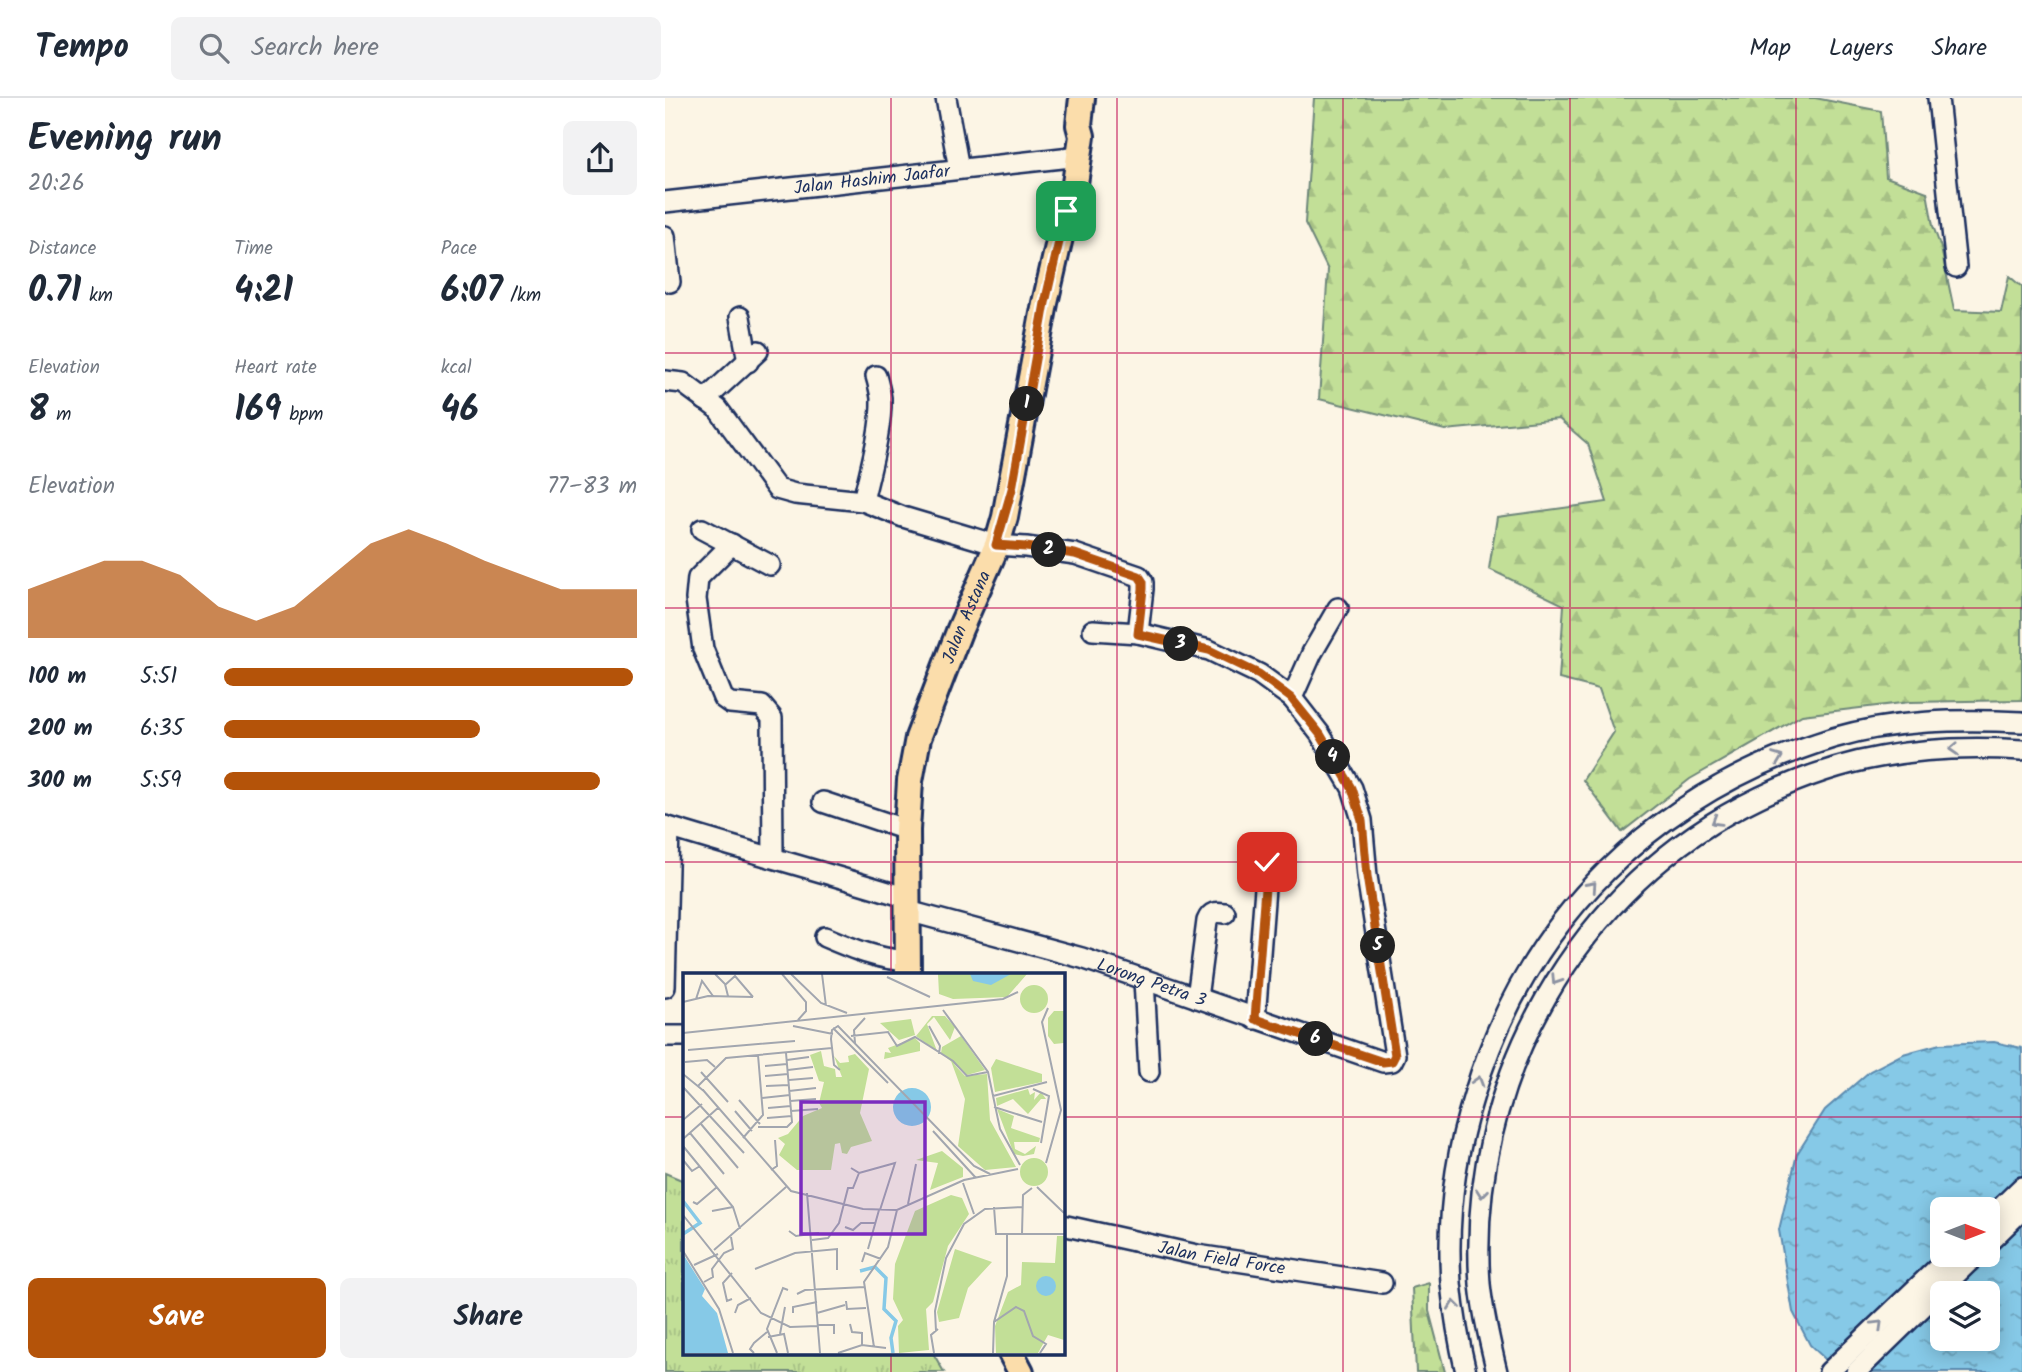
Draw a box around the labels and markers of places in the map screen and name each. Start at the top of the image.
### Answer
pin [1036,181,1096,241]
pin: 1 [1009,386,1045,422]
pin: 2 [1031,532,1067,568]
pin: 3 [1163,626,1199,662]
pin: 4 [1315,740,1351,774]
pin [1237,832,1297,892]
pin: 5 [1361,928,1395,964]
pin: 6 [1299,1021,1333,1056]

